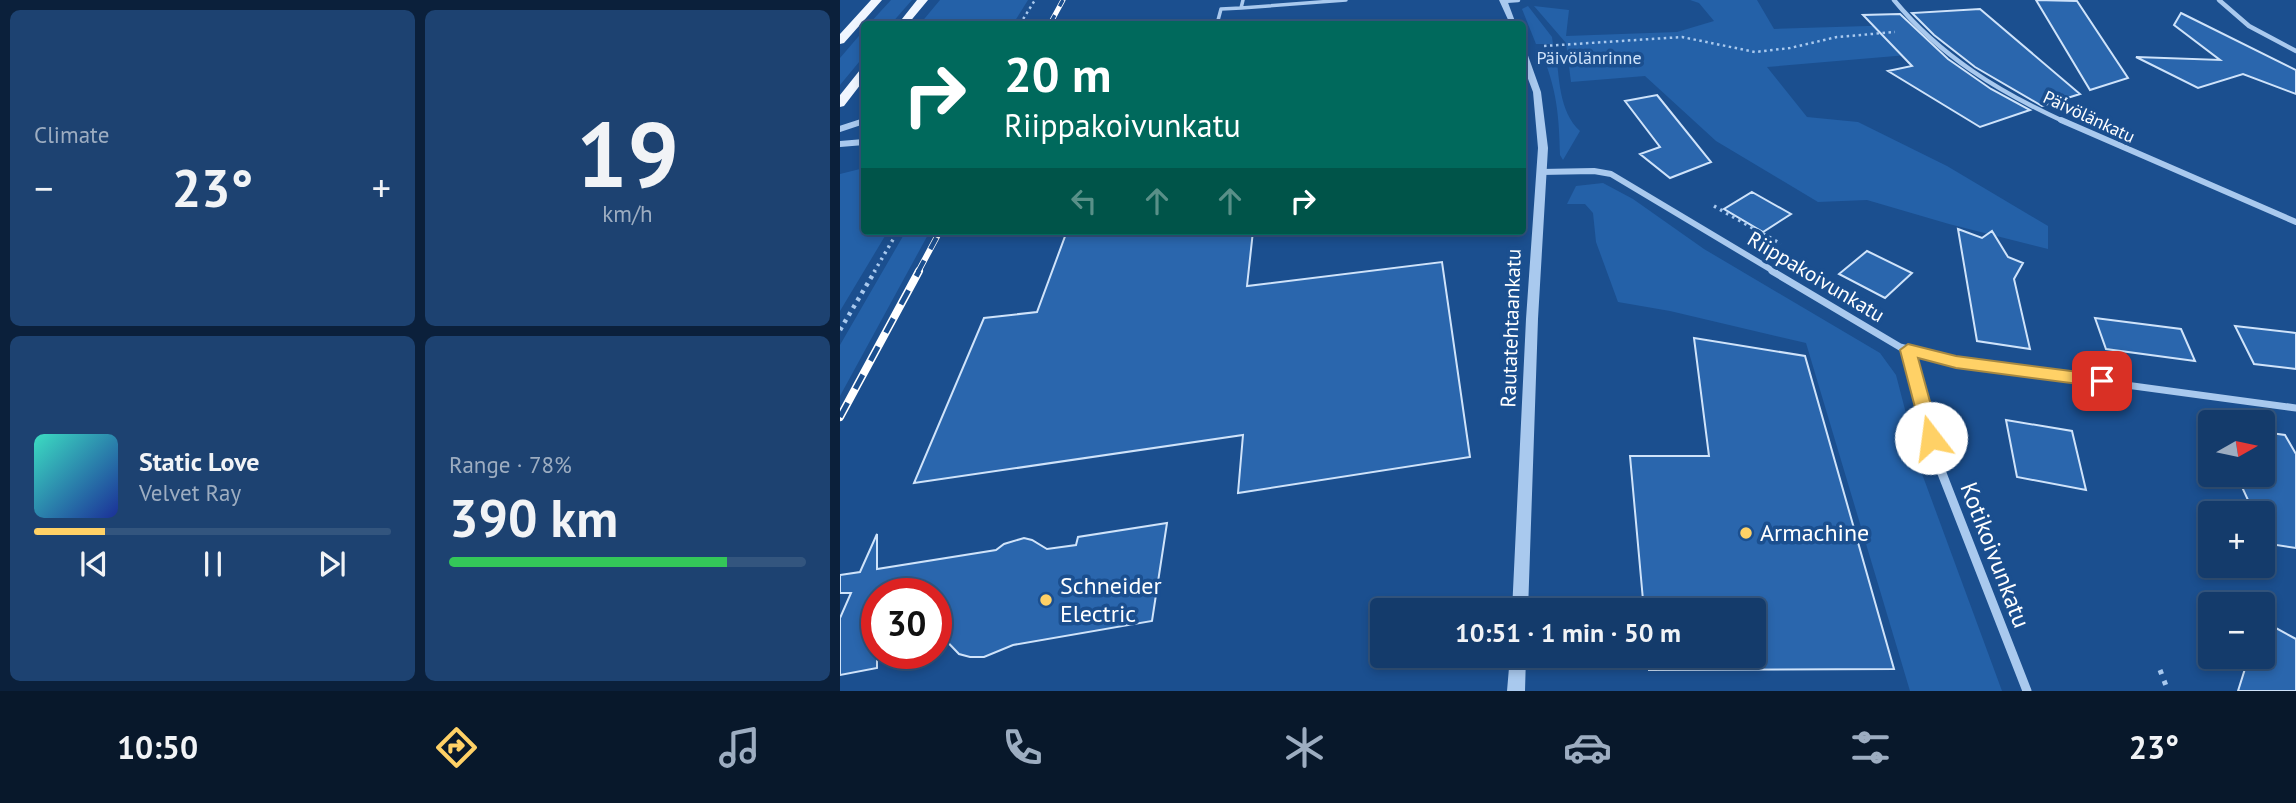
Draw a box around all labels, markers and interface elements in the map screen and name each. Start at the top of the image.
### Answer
text: 20 m [1004,42,1111,106]
park label: Päivölänrinne [1536,46,1642,69]
icon: right [889,49,980,140]
street label: Päivölänkatu [2040,85,2139,148]
text: 19 [576,94,679,212]
text: Riippakoivunkatu [1004,104,1241,146]
text: Climate [34,120,109,149]
text: 23° [172,154,253,221]
text: − [34,163,53,212]
text: + [372,163,391,212]
icon: left [1065,182,1103,220]
icon: ahead [1138,182,1176,220]
icon: ahead [1211,182,1249,220]
icon: right [1284,182,1322,220]
text: km/h [602,199,653,228]
street label: Riippakoivunkatu [1743,225,1890,328]
street label: Rautatehtaankatu [1494,248,1527,408]
pin [2072,351,2132,411]
icon: arrive [2083,362,2121,400]
position arrow [1894,401,1968,475]
north arrow [2198,410,2275,486]
map controls [2198,410,2275,669]
text: Static Love [139,445,260,478]
text: Range · 78% [449,450,572,479]
text: Velvet Ray [139,478,241,507]
street label: Kotikoivunkatu [1953,478,2037,632]
text: 390 km [449,484,618,551]
button: + [2198,501,2275,578]
place label: Armachine [1760,517,1869,548]
marker: Armachine [1738,525,1754,541]
icon: previous [75,545,113,583]
icon: pause [194,545,232,583]
icon: next [313,545,351,583]
place label: Schneider Electric [1060,570,1162,629]
speed limit sign: 30 [861,578,952,669]
marker: Schneider Electric [1038,592,1054,608]
button: − [2198,592,2275,669]
text: 10:51 · 1 min · 50 m [1455,616,1681,649]
icon: directions [432,723,481,772]
icon: music [715,723,764,772]
icon: phone [998,723,1047,772]
icon: climate [1280,723,1329,772]
icon: car [1563,723,1612,772]
icon: filters [1846,723,1895,772]
text: 10:50 [117,726,198,768]
text: 23° [2129,726,2179,768]

